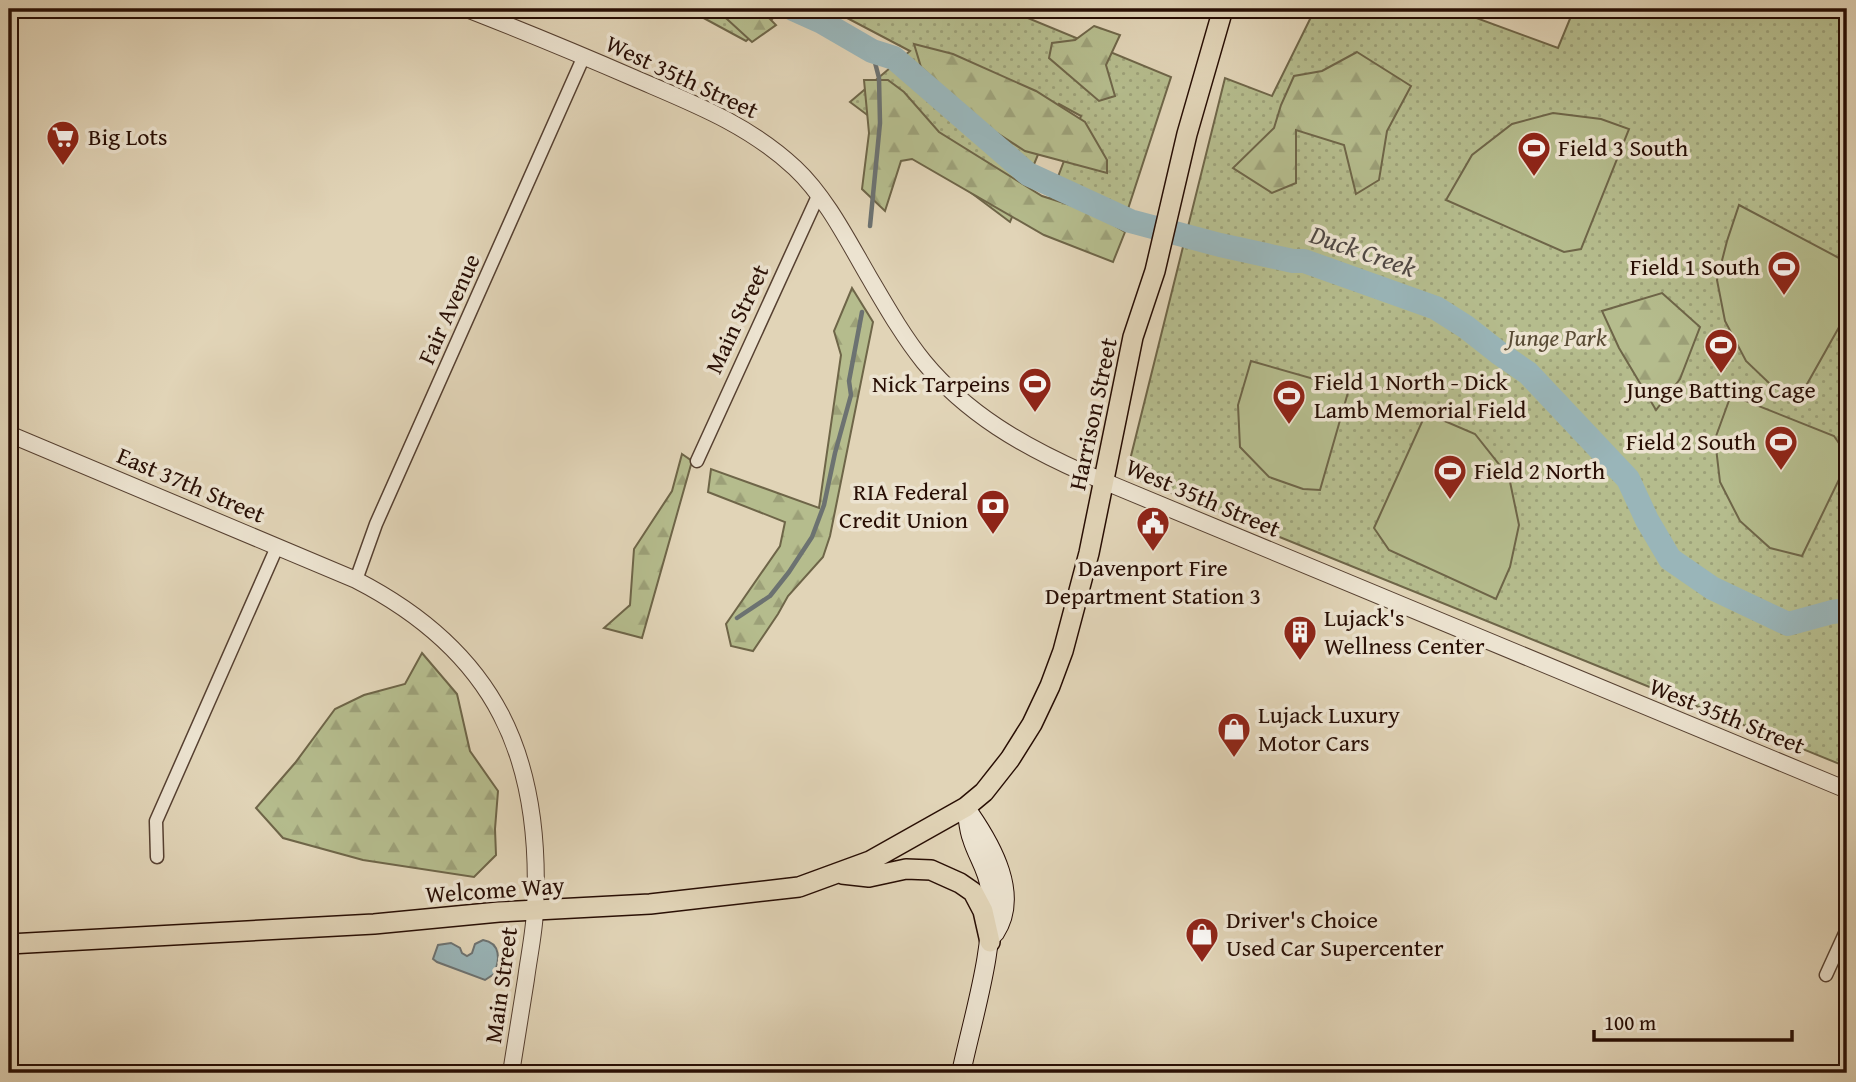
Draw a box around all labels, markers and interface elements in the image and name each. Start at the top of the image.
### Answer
street label: West 35th Street [600,26,765,128]
supermarket icon: Big Lots [44,118,82,167]
place label: Big Lots [88,119,168,154]
sports icon: Field 3 South [1515,129,1553,178]
place label: Field 3 South [1558,130,1689,165]
water label: Duck Creek [1304,214,1422,287]
street label: Fair Avenue [409,248,488,370]
sports icon: Field 1 South [1765,248,1803,297]
place label: Field 1 South [1630,249,1761,284]
street label: Main Street [696,258,777,379]
park label: Junge Park [1503,320,1607,355]
sports icon: Junge Batting Cage [1702,326,1740,375]
street label: Harrison Street [1059,334,1126,493]
place label: Field 1 North - Dick Lamb Memorial Field [1314,364,1527,427]
sports icon: Nick Tarpeins [1016,365,1054,414]
place label: Nick Tarpeins [872,366,1010,401]
place label: Junge Batting Cage [1623,372,1816,407]
sports icon: Field 1 North - Dick Lamb Memorial Field [1270,377,1308,426]
sports icon: Field 2 South [1762,423,1800,472]
place label: Field 2 South [1626,424,1757,459]
street label: East 37th Street [112,438,271,532]
street label: West 35th Street [1120,449,1286,546]
sports icon: Field 2 North [1431,452,1469,501]
place label: Field 2 North [1474,453,1606,488]
place label: RIA Federal Credit Union [839,474,969,537]
bank icon: RIA Federal Credit Union [974,487,1012,536]
public building icon: Davenport Fire Department Station 3 [1134,504,1172,553]
place label: Davenport Fire Department Station 3 [1045,550,1261,613]
place label: Lujack's Wellness Center [1324,600,1485,663]
building icon: Lujack's Wellness Center [1281,613,1319,662]
street label: West 35th Street [1644,668,1811,763]
place label: Lujack Luxury Motor Cars [1258,697,1400,760]
shop icon: Lujack Luxury Motor Cars [1215,710,1253,759]
street label: Welcome Way [424,867,566,912]
place label: Driver's Choice Used Car Supercenter [1226,902,1444,965]
shop icon: Driver's Choice Used Car Supercenter [1183,915,1221,964]
street label: Main Street [475,924,526,1045]
scale bar [1594,998,1791,1042]
text: 100 m [1604,1007,1656,1038]

